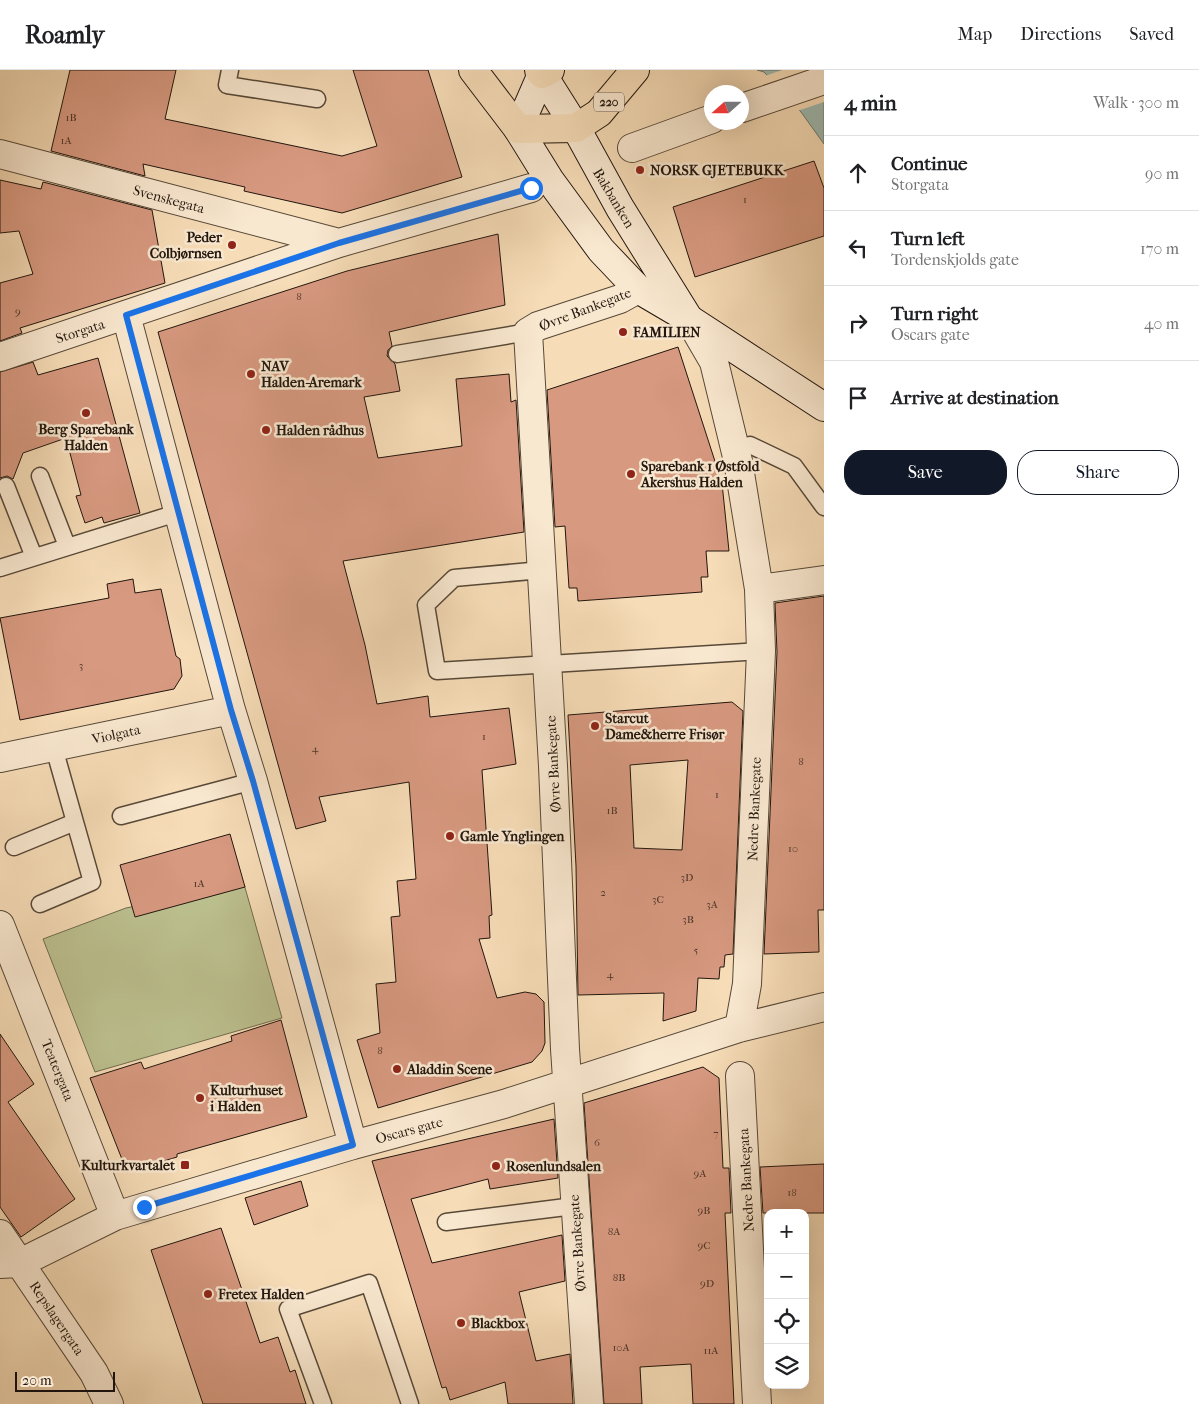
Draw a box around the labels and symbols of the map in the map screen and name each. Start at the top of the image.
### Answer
north arrow [704,85,749,130]
road number: 220 [594,92,624,112]
house number: 1B [65,111,77,124]
house number: 1A [60,134,72,147]
place label: NORSK GJETEBUKK [650,162,785,179]
marker: NORSK GJETEBUKK [634,164,646,176]
street label: Bakbanken [589,165,638,231]
route start [520,177,543,200]
street label: Svenskegata [131,182,207,217]
house number: 1 [743,193,747,206]
place label: Peder Colbjørnsen [150,229,223,262]
marker: Peder Colbjørnsen [226,239,238,251]
street label: Øvre Bankegate [537,284,634,335]
house number: 8 [296,290,302,303]
house number: 9 [15,305,21,318]
street label: Storgata [53,315,107,347]
place label: FAMILIEN [632,324,701,341]
marker: FAMILIEN [617,326,629,338]
place label: NAV Halden-Aremark [261,358,362,391]
marker: NAV Halden-Aremark [245,368,257,380]
marker: Berg Sparebank Halden [80,407,92,419]
place label: Berg Sparebank Halden [38,421,135,454]
place label: Halden rådhus [276,422,365,439]
marker: Halden rådhus [260,424,272,436]
place label: Sparebank 1 Østfold Akershus Halden [640,458,761,491]
marker: Sparebank 1 Østfold Akershus Halden [625,468,637,480]
house number: 3 [79,659,83,672]
place label: Starcut Dame&herre Frisør [605,710,725,743]
street label: Øvre Bankegate [542,715,565,813]
marker: Starcut Dame&herre Frisør [589,720,601,732]
street label: Violgata [89,721,143,748]
house number: 1 [482,730,486,743]
house number: 4 [312,742,319,755]
house number: 8 [798,755,804,768]
street label: Nedre Bankegate [744,757,765,861]
house number: 1 [715,788,719,801]
house number: 1B [606,804,618,817]
place label: Gamle Ynglingen [460,828,565,845]
marker: Gamle Ynglingen [444,830,456,842]
house number: 10 [788,842,798,855]
house number: 3D [681,871,693,884]
house number: 1A [193,877,205,890]
house number: 2 [600,886,606,899]
house number: 3C [652,893,664,906]
house number: 3A [706,898,719,911]
house number: 3B [682,913,694,926]
house number: 5 [694,944,699,957]
house number: 4 [607,968,614,981]
street label: Teatergata [37,1037,78,1104]
house number: 8 [377,1044,383,1057]
place label: Aladdin Scene [406,1061,492,1078]
marker: Aladdin Scene [391,1063,403,1075]
place label: Kulturhuset i Halden [209,1082,284,1115]
marker: Kulturhuset i Halden [194,1092,206,1104]
street label: Oscars gate [374,1113,445,1148]
house number: 7 [713,1127,719,1140]
street label: Nedre Bankegata [735,1127,758,1232]
house number: 6 [594,1136,600,1149]
place label: Kulturkvartalet [81,1157,176,1174]
place label: Rosenlundsalen [506,1158,602,1175]
marker: Kulturkvartalet [179,1159,191,1171]
marker: Rosenlundsalen [490,1160,502,1172]
house number: 9A [694,1167,707,1180]
house number: 18 [787,1186,797,1199]
street label: Øvre Bankegate [566,1194,589,1292]
route end [133,1196,156,1219]
house number: 9B [698,1204,710,1217]
house number: 8A [608,1225,621,1238]
house number: 9C [697,1239,711,1252]
house number: 8B [613,1271,625,1284]
house number: 9D [700,1277,714,1290]
street label: Repslagergata [26,1278,88,1359]
place label: Fretex Halden [217,1286,305,1303]
marker: Fretex Halden [202,1288,214,1300]
place label: Blackbox [471,1315,526,1332]
marker: Blackbox [455,1317,467,1329]
house number: 10A [612,1341,630,1354]
house number: 11A [704,1344,719,1357]
scale bar [15,1369,115,1392]

